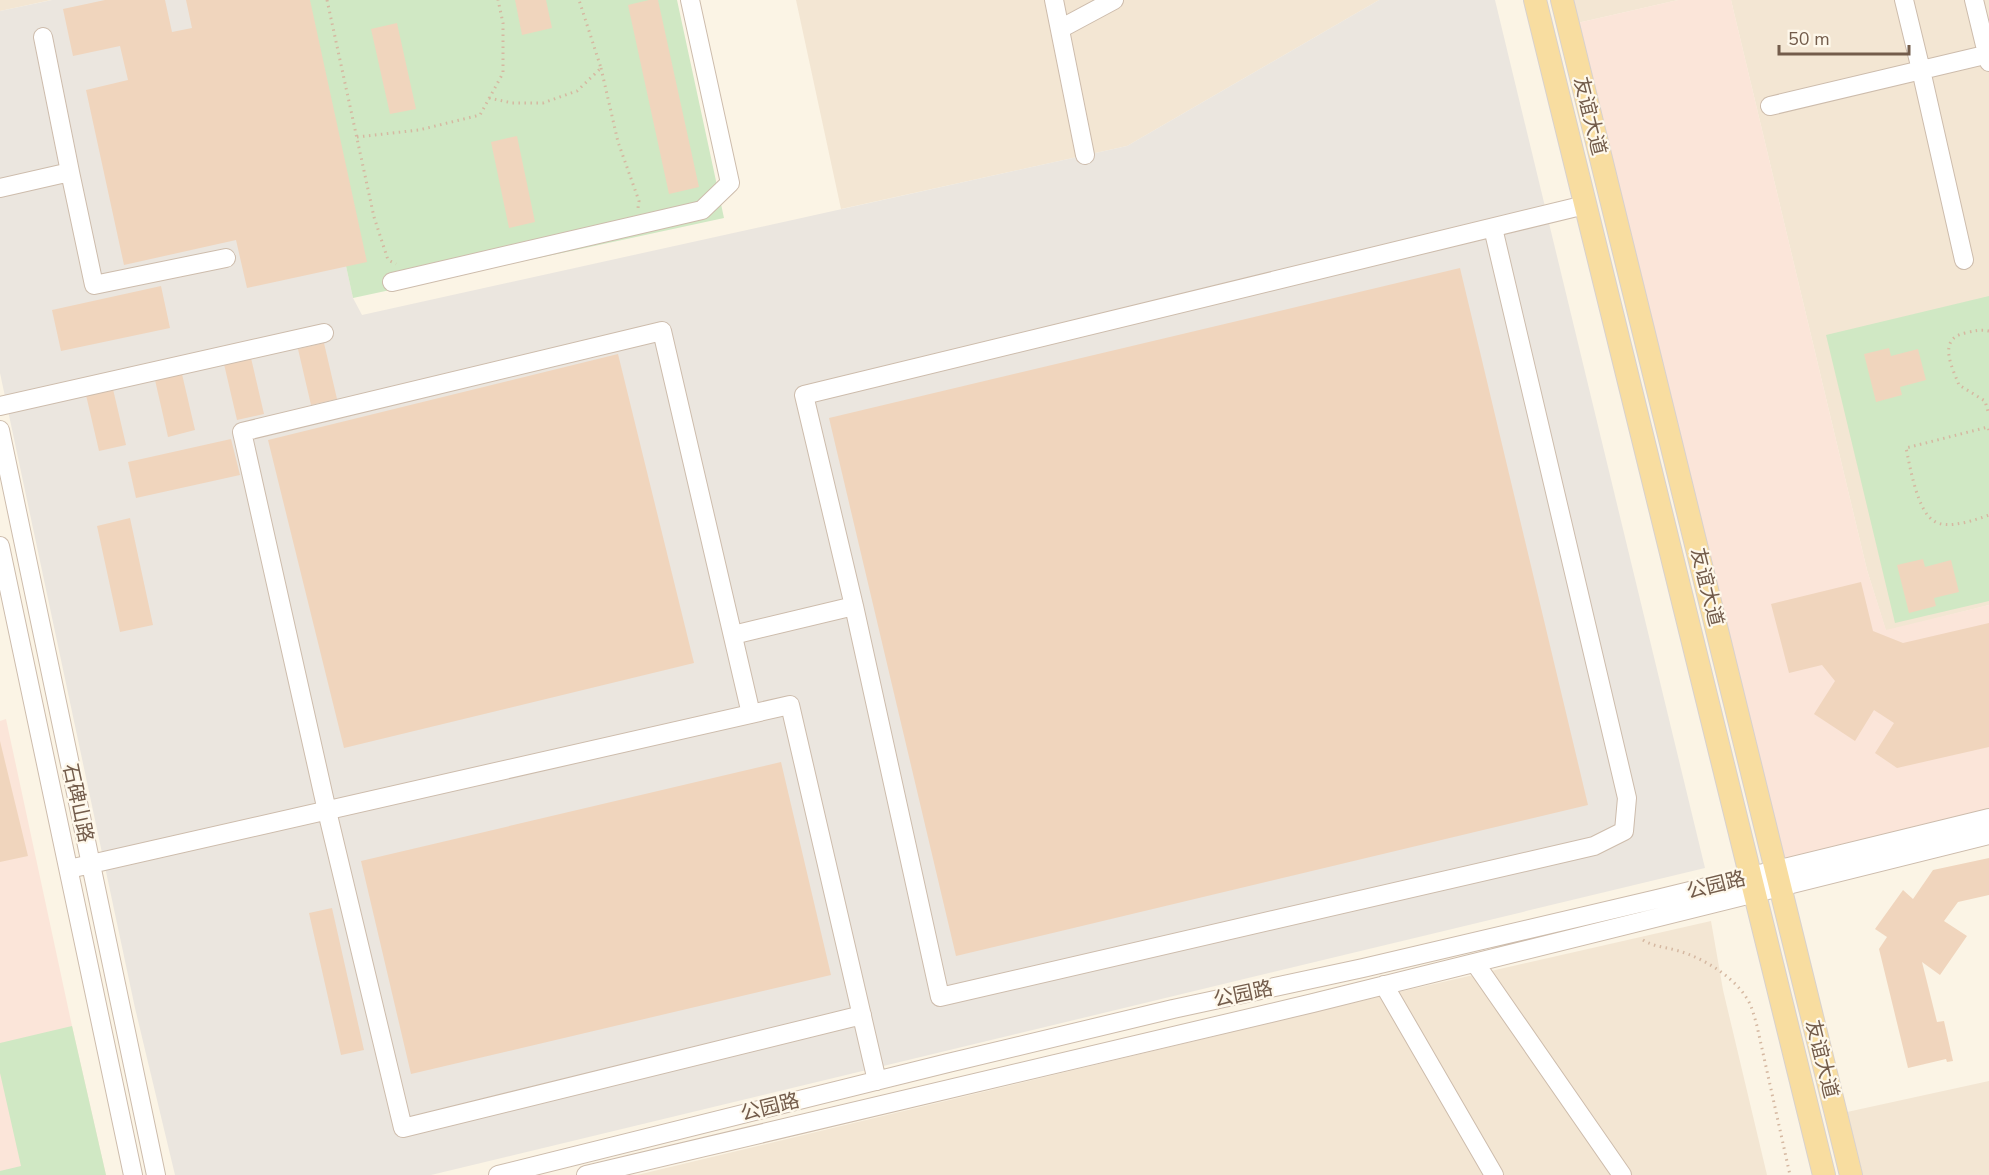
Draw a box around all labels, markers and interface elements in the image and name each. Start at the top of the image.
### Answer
scale bar [1779,18,1910,56]
text: 50 m [1788,27,1830,51]
street label: 友谊大道 [1567,74,1613,158]
street label: 友谊大道 [1684,545,1730,629]
street label: 石碑山路 [56,761,100,845]
street label: 公园路 [1684,865,1748,905]
street label: 公园路 [1211,975,1275,1013]
street label: 友谊大道 [1799,1017,1845,1101]
street label: 公园路 [738,1087,802,1127]

